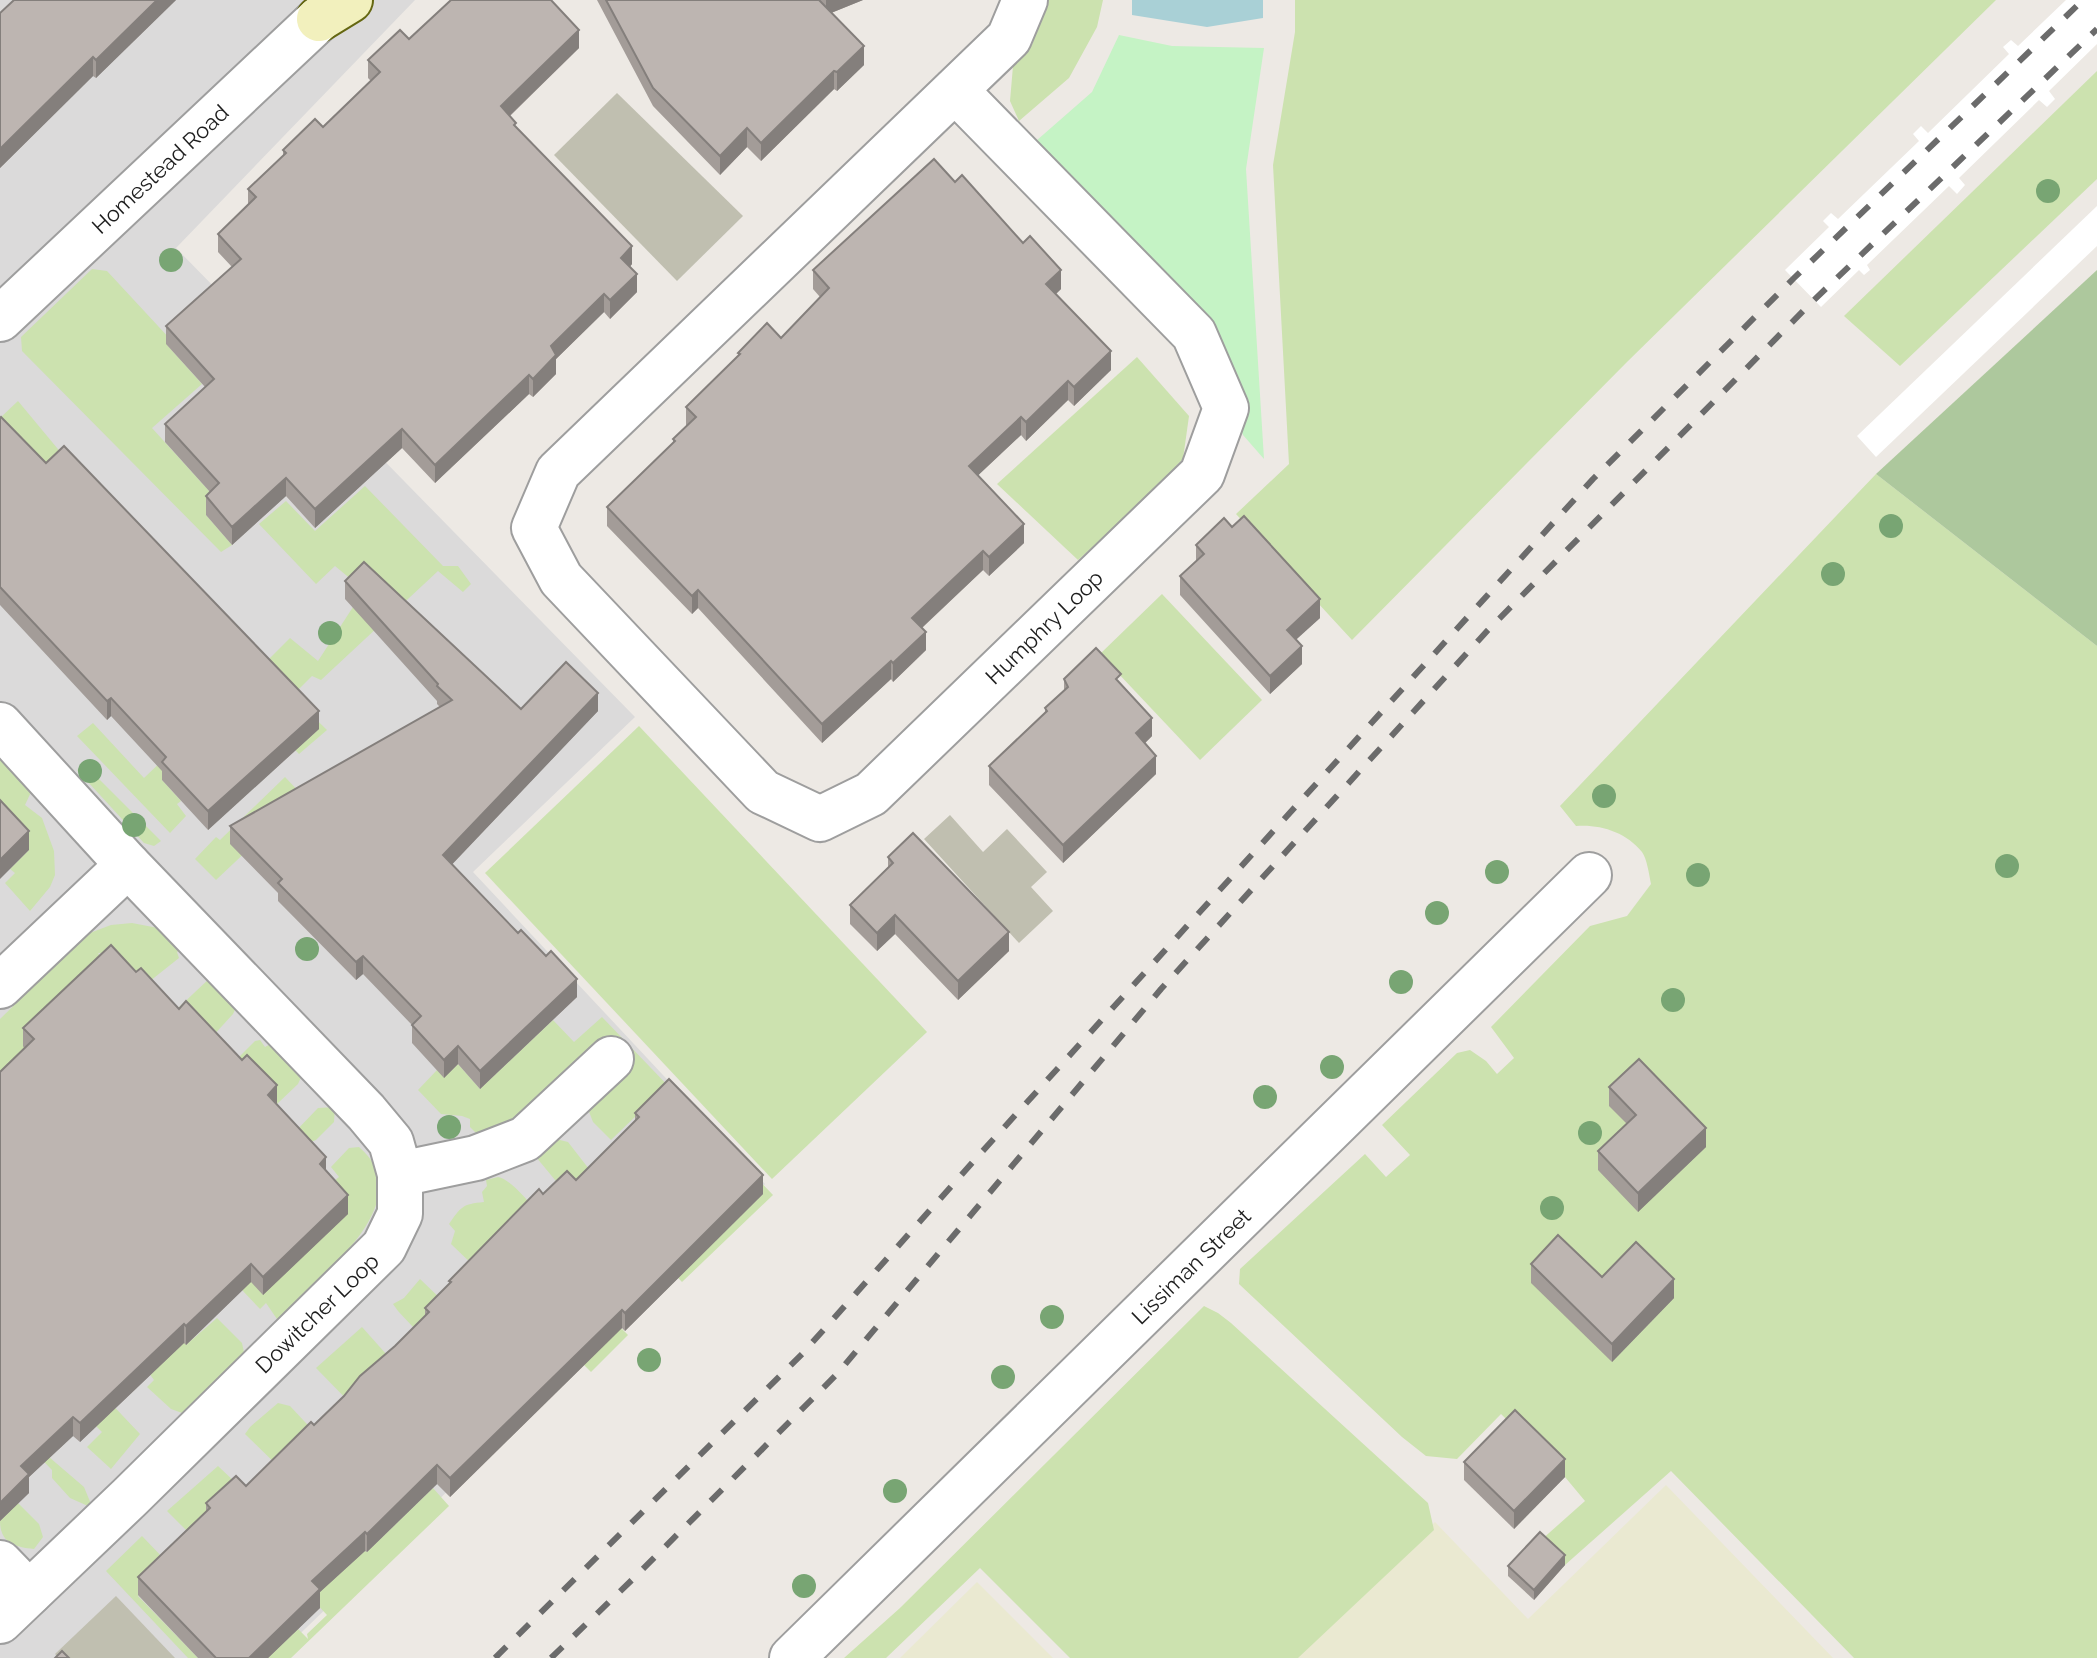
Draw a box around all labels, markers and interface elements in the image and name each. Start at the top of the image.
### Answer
street label: Homestead Road [86,99,234,239]
street label: Humphry Loop [980,565,1108,689]
street label: Lissiman Street [1126,1202,1256,1329]
street label: Dowitcher Loop [250,1248,384,1378]

